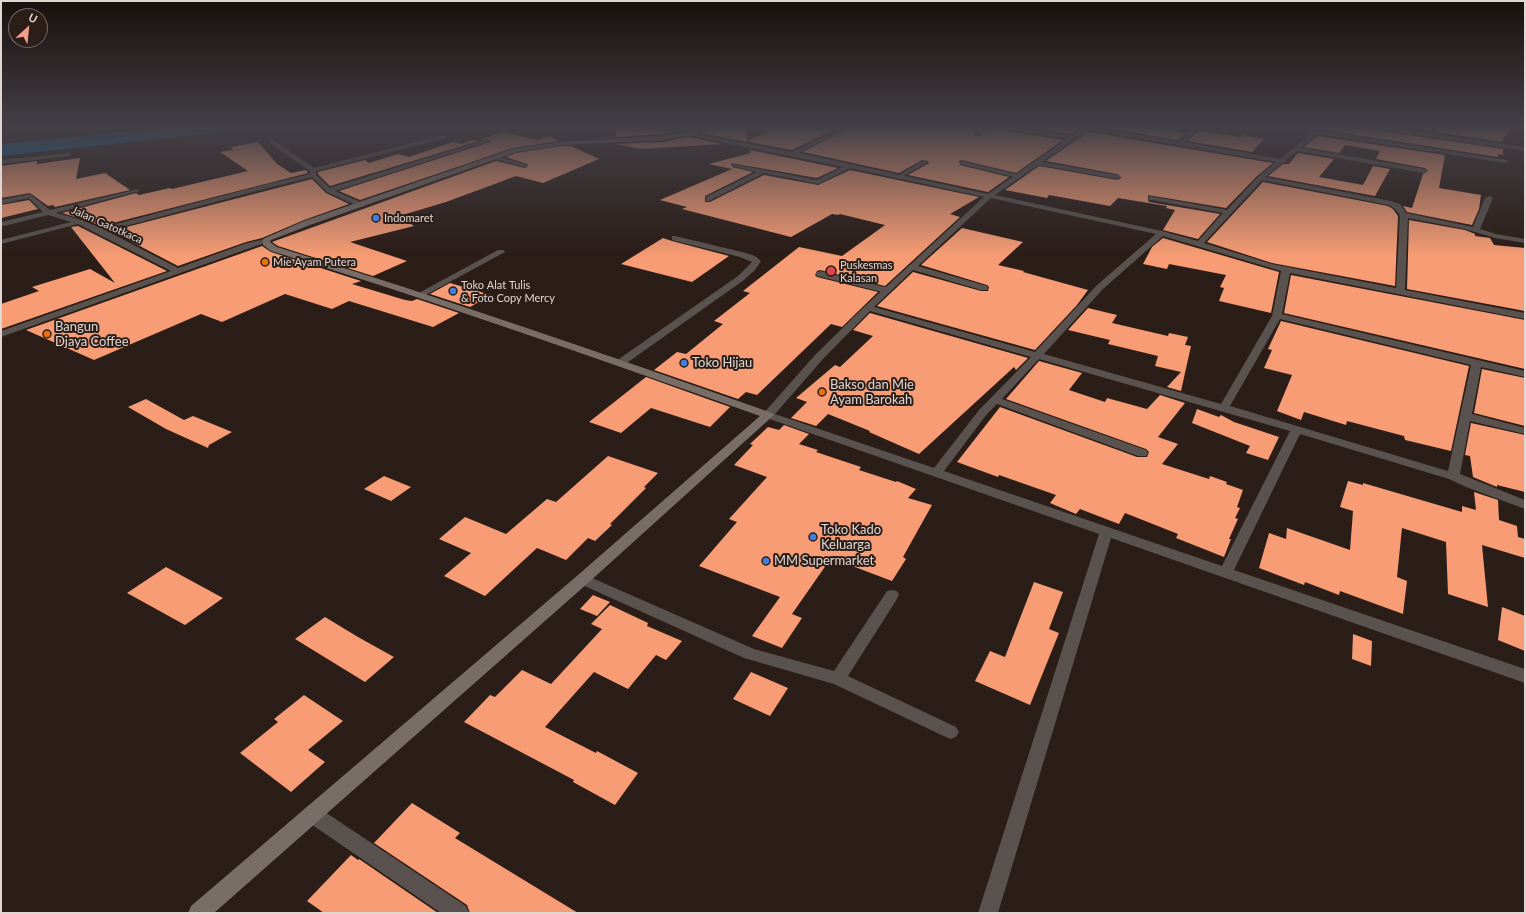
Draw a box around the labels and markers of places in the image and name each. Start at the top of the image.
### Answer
place label: Indomaret [384,211,434,225]
marker: Indomaret [371,213,381,223]
place label: Mie Ayam Putera [273,255,356,269]
marker: Mie Ayam Putera [260,257,270,267]
place label: Puskesmas Kalasan [840,258,893,284]
marker: Puskesmas Kalasan [825,265,837,277]
place label: Toko Alat Tulis & Foto Copy Mercy [461,278,555,304]
marker: Toko Alat Tulis & Foto Copy Mercy [448,286,458,296]
place label: Bangun Djaya Coffee [55,319,128,350]
marker: Bangun Djaya Coffee [42,329,52,339]
place label: Toko Hijau [692,355,752,371]
marker: Toko Hijau [679,358,689,368]
place label: Bakso dan Mie Ayam Barokah [830,377,914,408]
marker: Bakso dan Mie Ayam Barokah [817,387,827,397]
place label: Toko Kado Keluarga [821,522,881,553]
marker: Toko Kado Keluarga [808,532,818,542]
place label: MM Supermarket [774,553,874,569]
marker: MM Supermarket [761,556,771,566]

